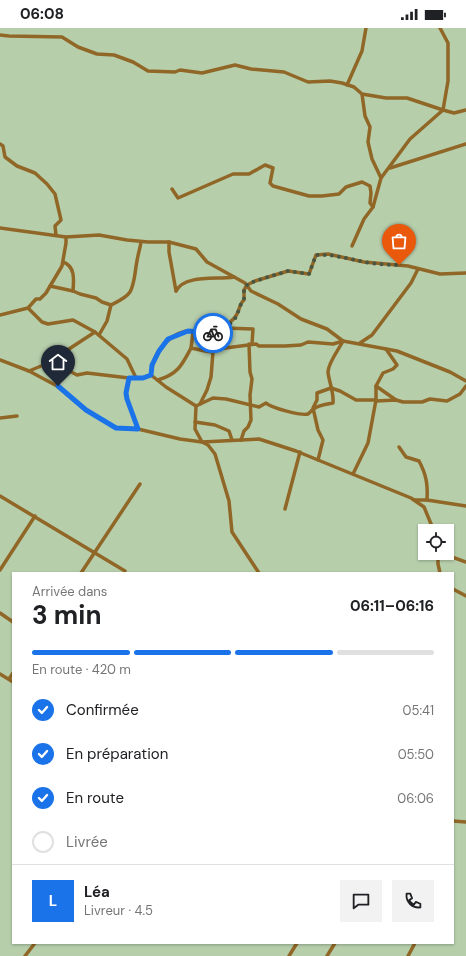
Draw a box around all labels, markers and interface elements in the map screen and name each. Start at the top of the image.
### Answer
text: 06:08 [20,4,64,24]
pin [382,224,416,265]
icon: bag [388,230,410,252]
courier [193,313,233,353]
icon: bike [202,322,224,344]
pin [41,345,75,386]
icon: home [47,351,69,373]
map controls [418,524,454,560]
button: locate [418,524,454,560]
text: Arrivée dans [32,583,107,600]
text: 06:11–06:16 [350,596,434,616]
text: 3 min [32,598,101,632]
text: En route · 420 m [32,661,131,678]
icon: check [32,699,54,721]
text: Confirmée [66,700,139,720]
text: 05:41 [403,702,434,719]
icon: check [32,743,54,765]
text: En préparation [66,744,168,764]
text: 05:50 [398,746,434,763]
icon: check [32,787,54,809]
text: En route [66,788,124,808]
text: 06:06 [397,790,434,807]
text: Livrée [66,832,108,852]
button: chat [340,880,382,922]
button: phone [392,880,434,922]
text: Léa [84,882,110,902]
text: L [49,891,57,911]
text: Livreur · 4.5 [84,902,153,919]

